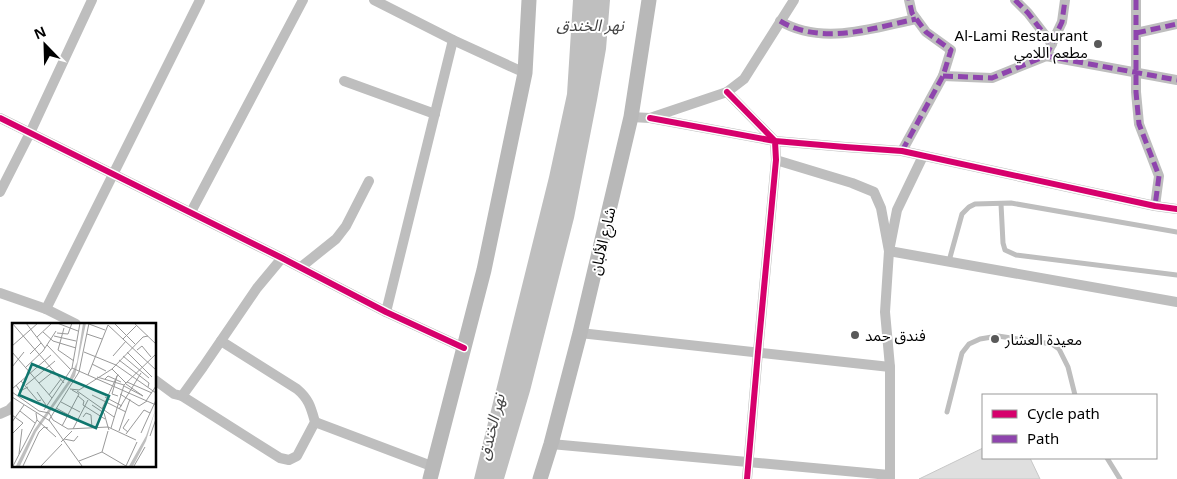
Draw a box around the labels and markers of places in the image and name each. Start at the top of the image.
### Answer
place label: Al-Lami Restaurant مطعم اللامي [955,25,1089,64]
marker: Al-Lami Restaurant مطعم اللامي [1092,38,1104,50]
place label: فندق حمد [865,325,926,345]
marker: فندق حمد [849,329,861,341]
place label: معيدة العشار [1004,329,1082,349]
marker: معيدة العشار [989,333,1001,345]

